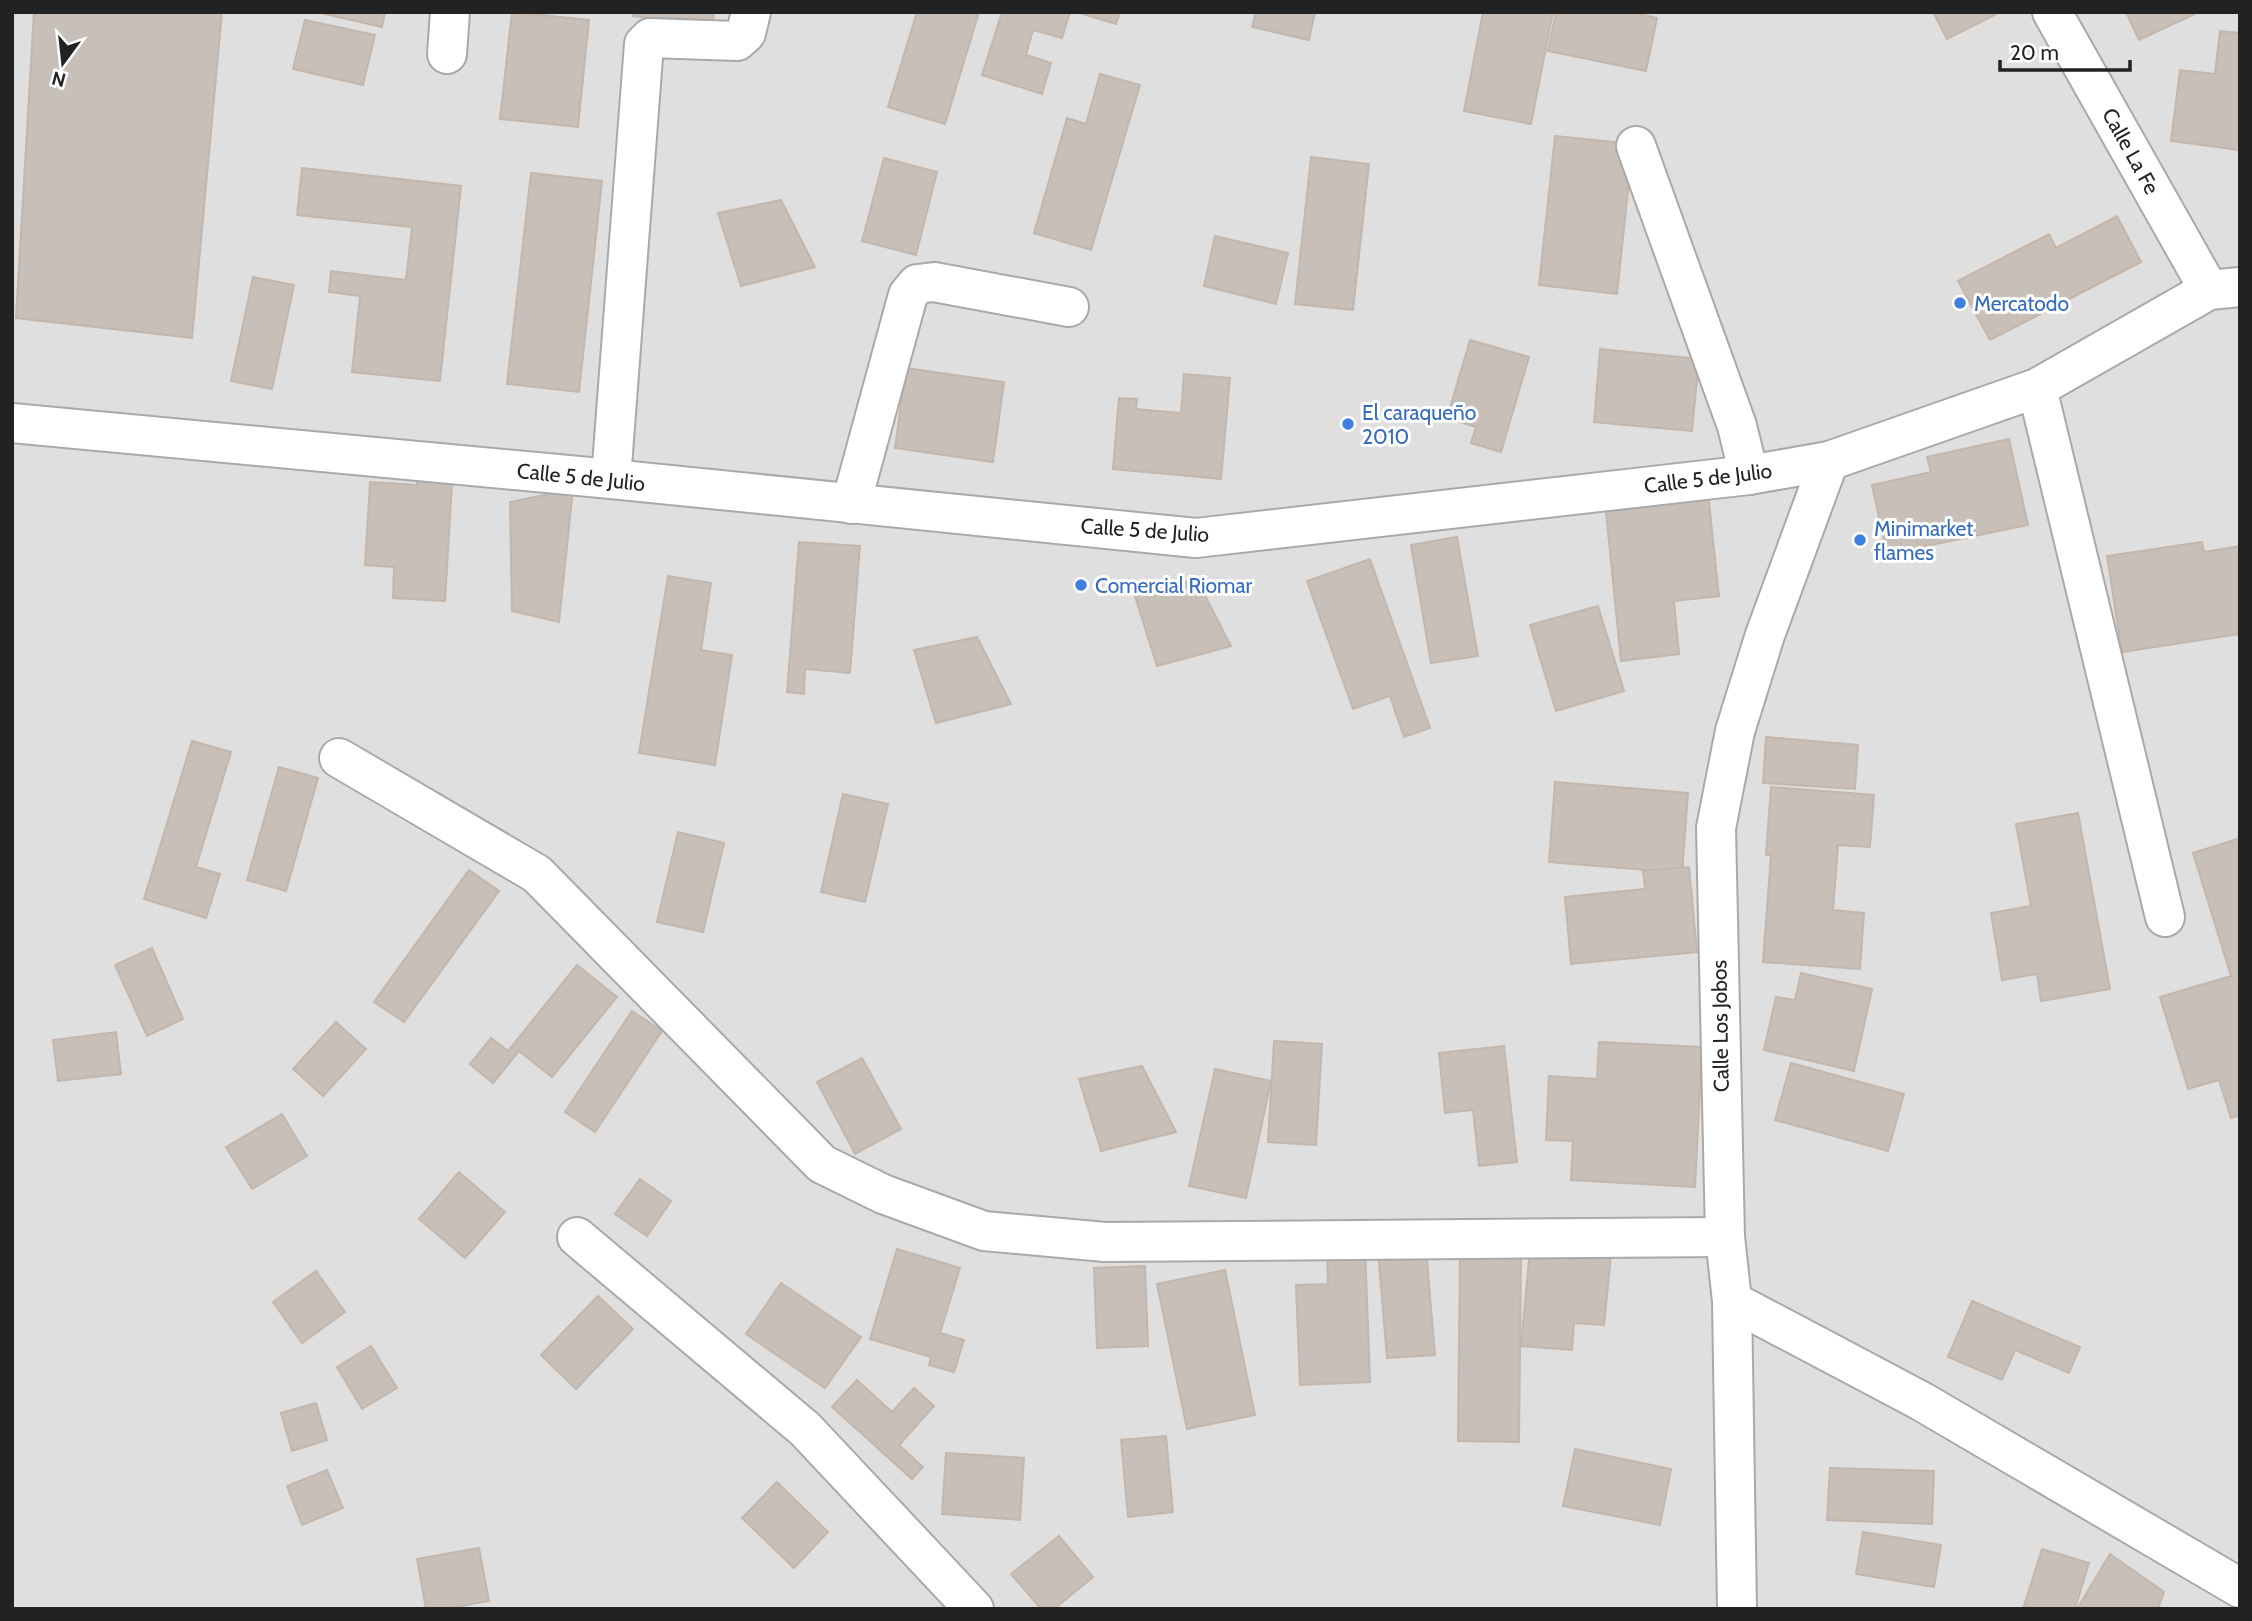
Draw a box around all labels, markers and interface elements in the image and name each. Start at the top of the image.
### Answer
north arrow [28,28,98,98]
scale bar [2000,28,2130,72]
text: 20 m [2010,40,2059,65]
text: N [49,66,68,92]
street label: Calle La Fe [2097,104,2165,199]
place label: Mercatodo [1974,291,2069,316]
marker: Mercatodo [1952,295,1968,311]
place label: El caraqueño 2010 [1362,400,1476,449]
marker: El caraqueño 2010 [1340,416,1356,432]
street label: Calle 5 de Julio [516,458,646,496]
street label: Calle 5 de Julio [1643,458,1773,498]
street label: Calle 5 de Julio [1080,513,1210,547]
place label: Minimarket flames [1874,516,1973,565]
marker: Minimarket flames [1852,532,1868,548]
place label: Comercial Riomar [1095,573,1252,598]
marker: Comercial Riomar [1073,577,1089,593]
street label: Calle Los Jobos [1706,959,1734,1092]

